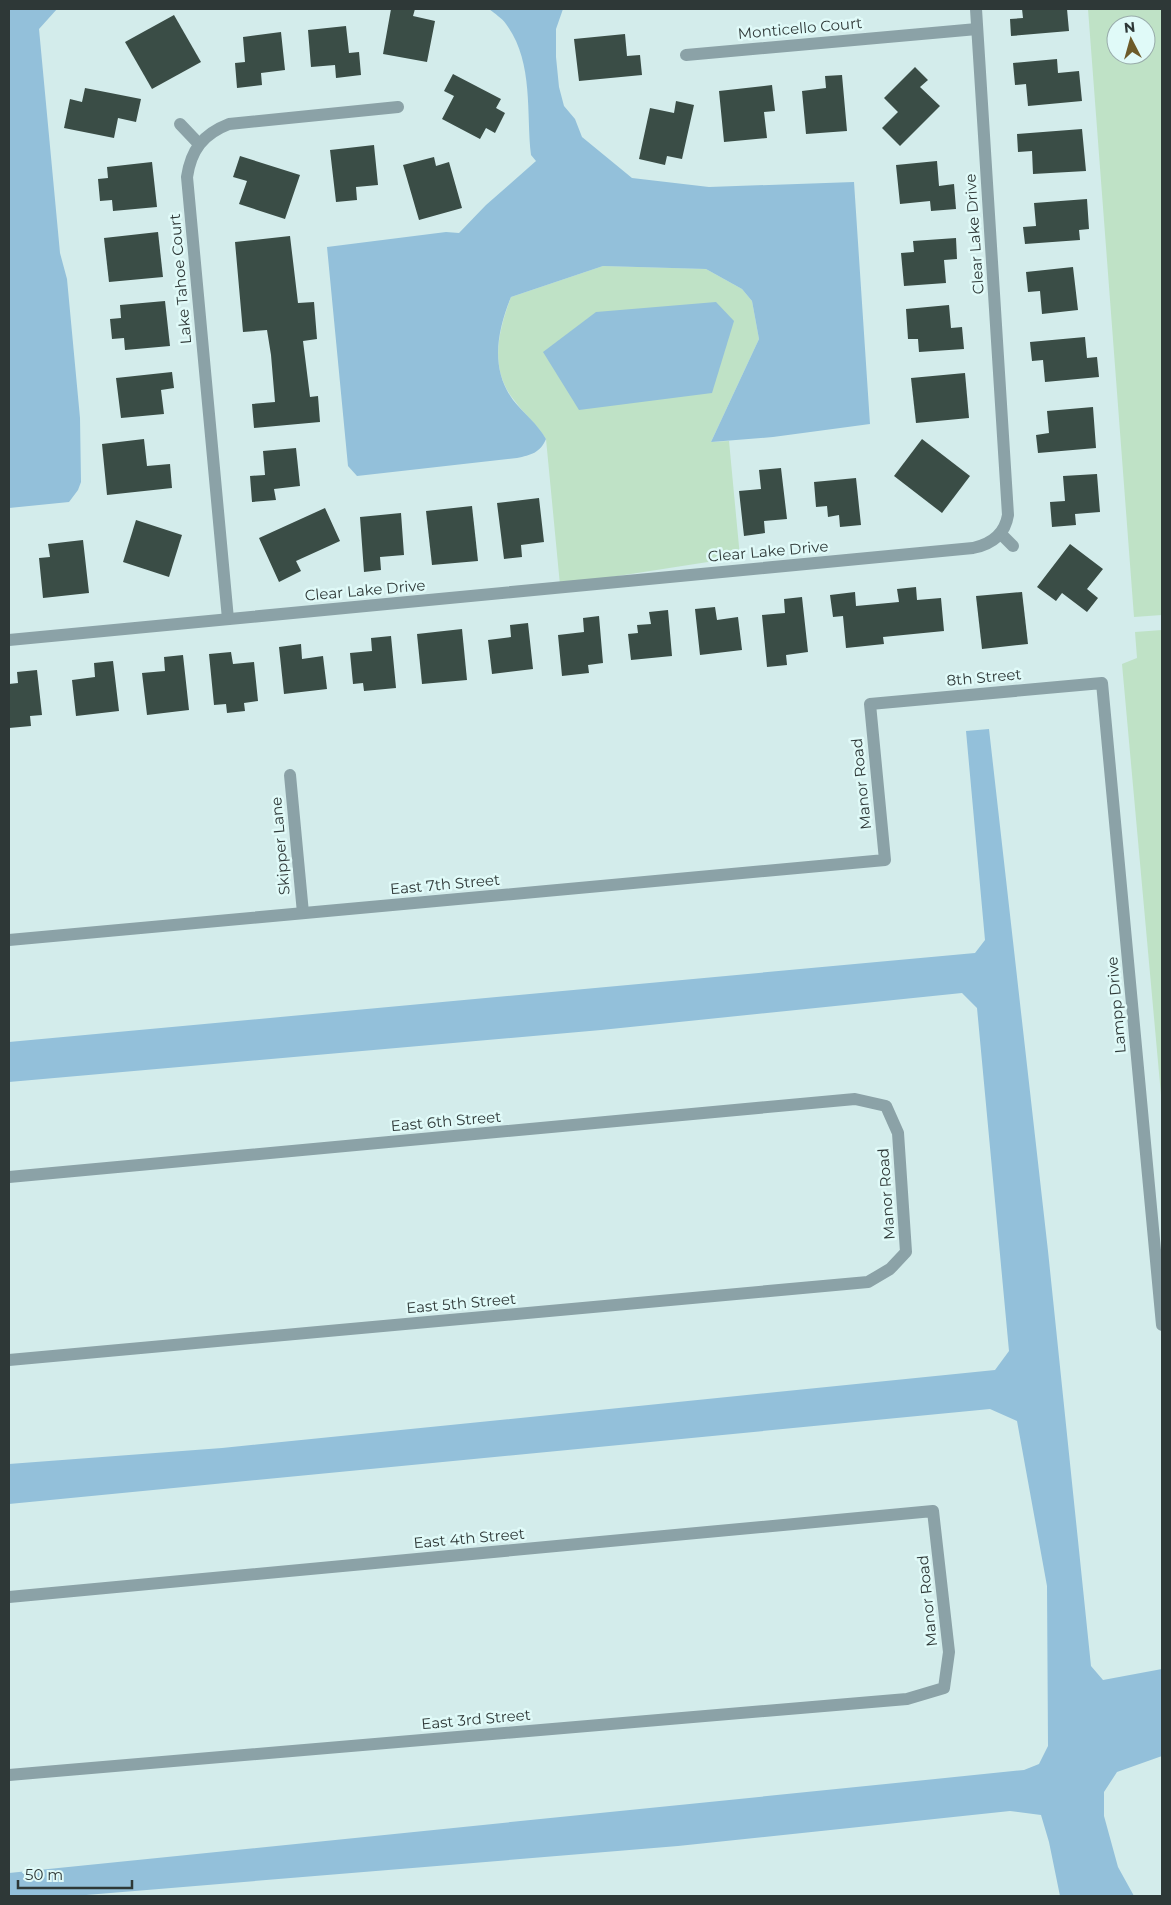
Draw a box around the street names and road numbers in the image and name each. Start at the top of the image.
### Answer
street label: Monticello Court [737,13,863,43]
street label: Clear Lake Drive [960,173,988,295]
street label: Lake Tahoe Court [165,213,195,345]
street label: Clear Lake Drive [707,536,829,566]
street label: Clear Lake Drive [304,575,426,605]
street label: 8th Street [946,664,1022,690]
street label: Manor Road [847,737,875,831]
street label: Skipper Lane [266,796,294,896]
street label: East 7th Street [389,870,501,898]
street label: Lampp Drive [1102,956,1130,1054]
street label: East 6th Street [390,1107,502,1135]
street label: Manor Road [873,1148,899,1240]
street label: East 5th Street [405,1289,517,1317]
street label: East 4th Street [413,1524,525,1552]
street label: Manor Road [913,1554,941,1648]
street label: East 3rd Street [420,1705,532,1733]

